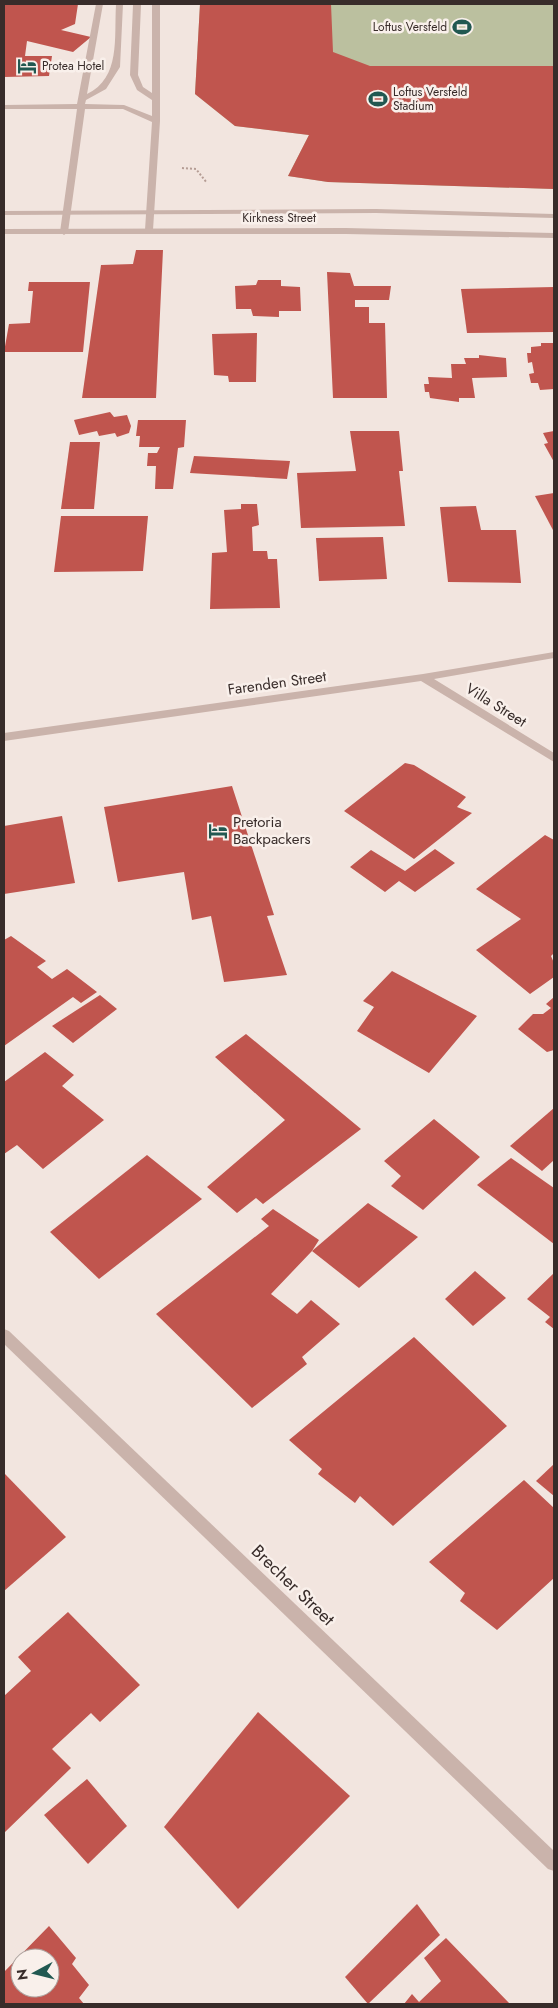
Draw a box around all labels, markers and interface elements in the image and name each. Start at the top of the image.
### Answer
sports icon: Loftus Versfeld [451,16,473,38]
place label: Loftus Versfeld [373,18,447,36]
hotel icon: Protea Hotel [16,55,38,77]
place label: Protea Hotel [42,57,104,75]
place label: Loftus Versfeld Stadium [393,83,467,115]
sports icon: Loftus Versfeld Stadium [367,88,389,110]
street label: Kirkness Street [242,209,316,227]
street label: Farenden Street [226,665,328,701]
street label: Villa Street [461,678,531,733]
place label: Pretoria Backpackers [233,811,311,850]
hotel icon: Pretoria Backpackers [207,820,229,842]
street label: Brecher Street [245,1538,341,1632]
north arrow [10,1948,60,1998]
text: N [11,1968,33,1981]

